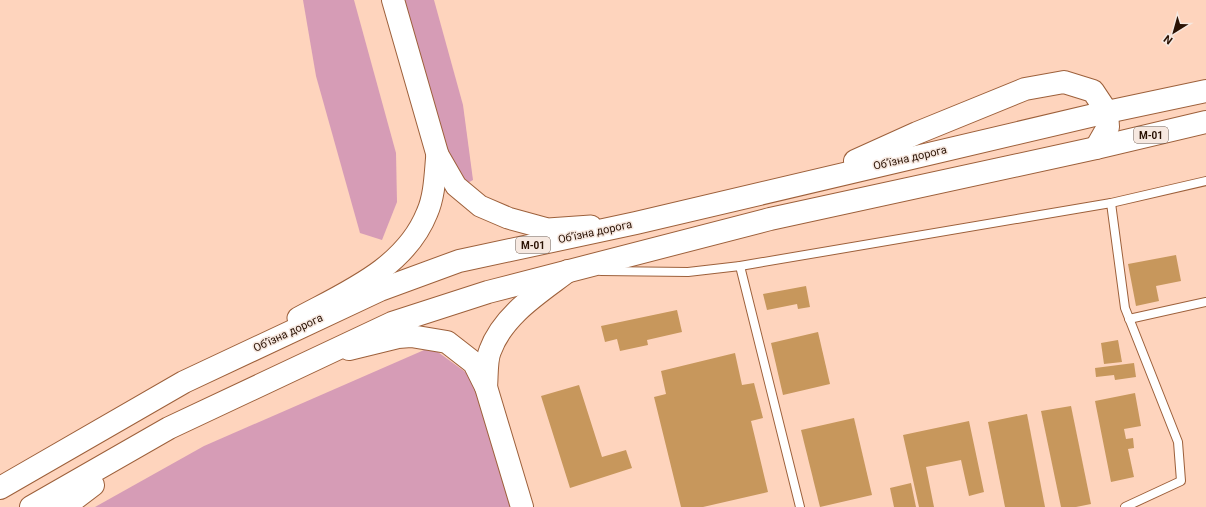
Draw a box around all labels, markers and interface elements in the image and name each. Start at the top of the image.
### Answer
north arrow [1154,12,1194,52]
text: N [1161,32,1175,47]
road number: М-01 [1134,127,1168,143]
street label: Обʼїзна дорога [872,143,948,173]
street label: Обʼїзна дорога [557,218,633,246]
road number: М-01 [516,237,550,253]
street label: Обʼїзна дорога [251,311,325,355]

